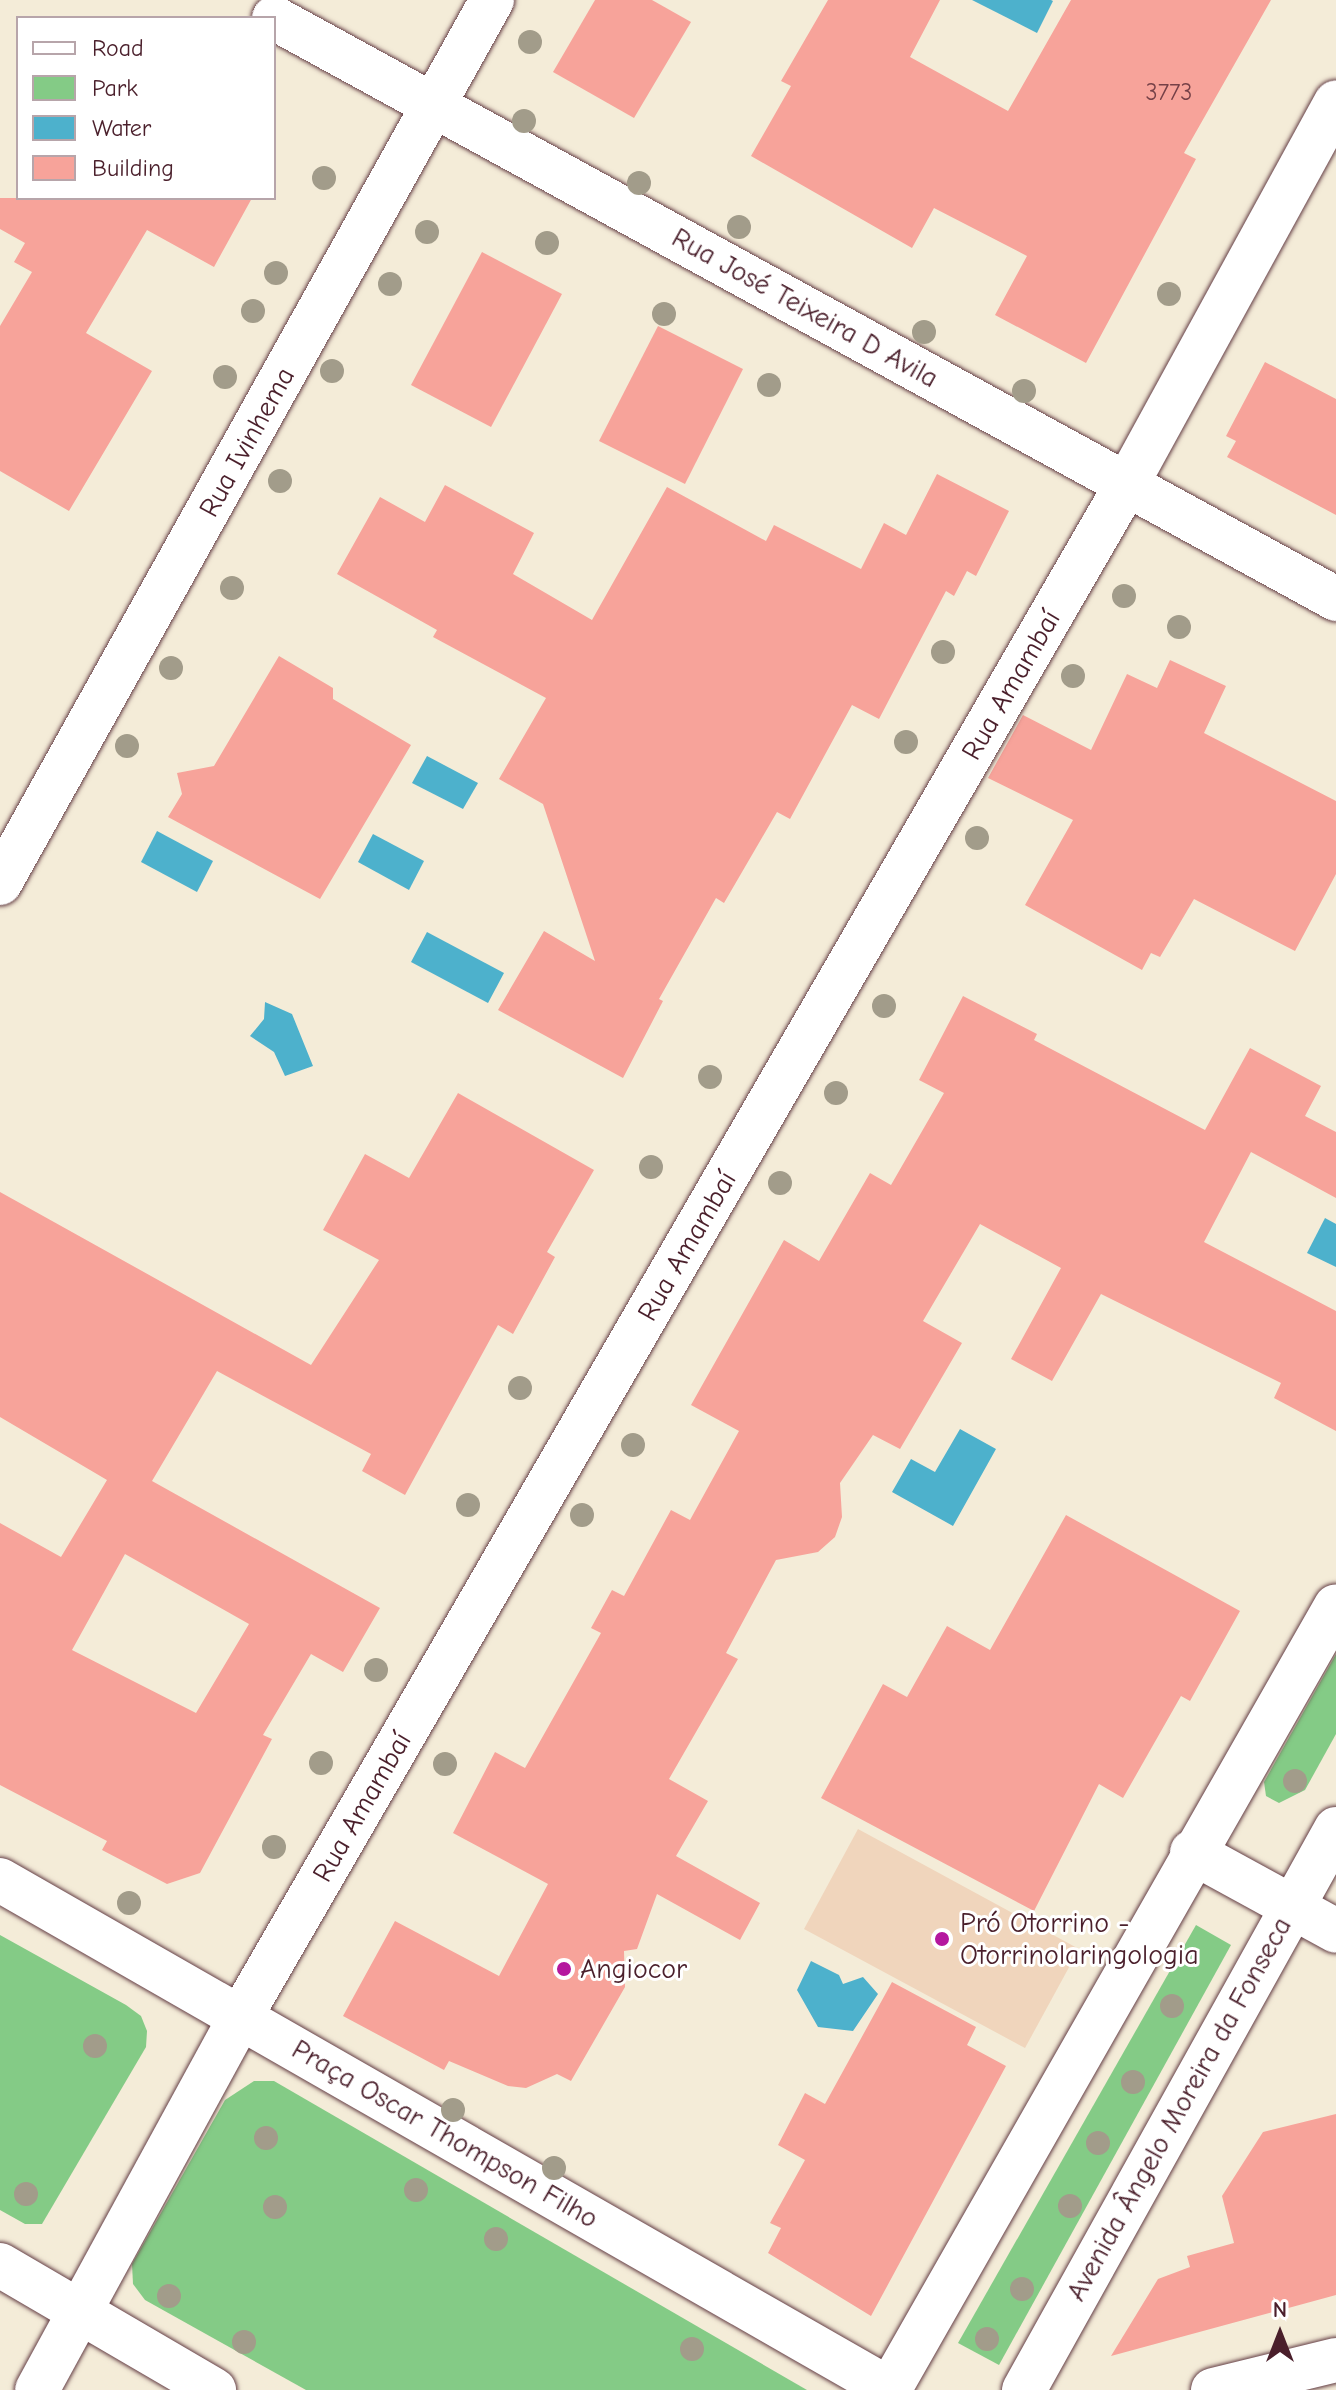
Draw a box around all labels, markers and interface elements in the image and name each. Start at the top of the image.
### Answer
legend [16,16,276,200]
text: Road [92,34,144,62]
text: Park [92,74,138,102]
house number: 3773 [1146,79,1192,107]
text: Water [92,114,151,142]
text: Building [92,154,174,182]
street label: Rua José Teixeira D Avila [666,221,944,395]
street label: Rua Ivinhema [192,361,302,523]
street label: Rua Amambaí [955,604,1067,766]
street label: Rua Amambaí [631,1165,743,1327]
street label: Rua Amambaí [306,1726,418,1888]
place label: Pró Otorrino - Otorrinolaringologia [960,1906,1199,1972]
street label: Avenida Ângelo Moreira da Fonseca [1059,1911,1299,2307]
marker: Pró Otorrino - Otorrinolaringologia [931,1928,953,1950]
place label: Angiocor [580,1952,687,1986]
marker: Angiocor [555,1960,573,1978]
street label: Praça Oscar Thompson Filho [286,2032,604,2236]
north arrow [1240,2294,1320,2374]
text: N [1273,2297,1287,2323]

